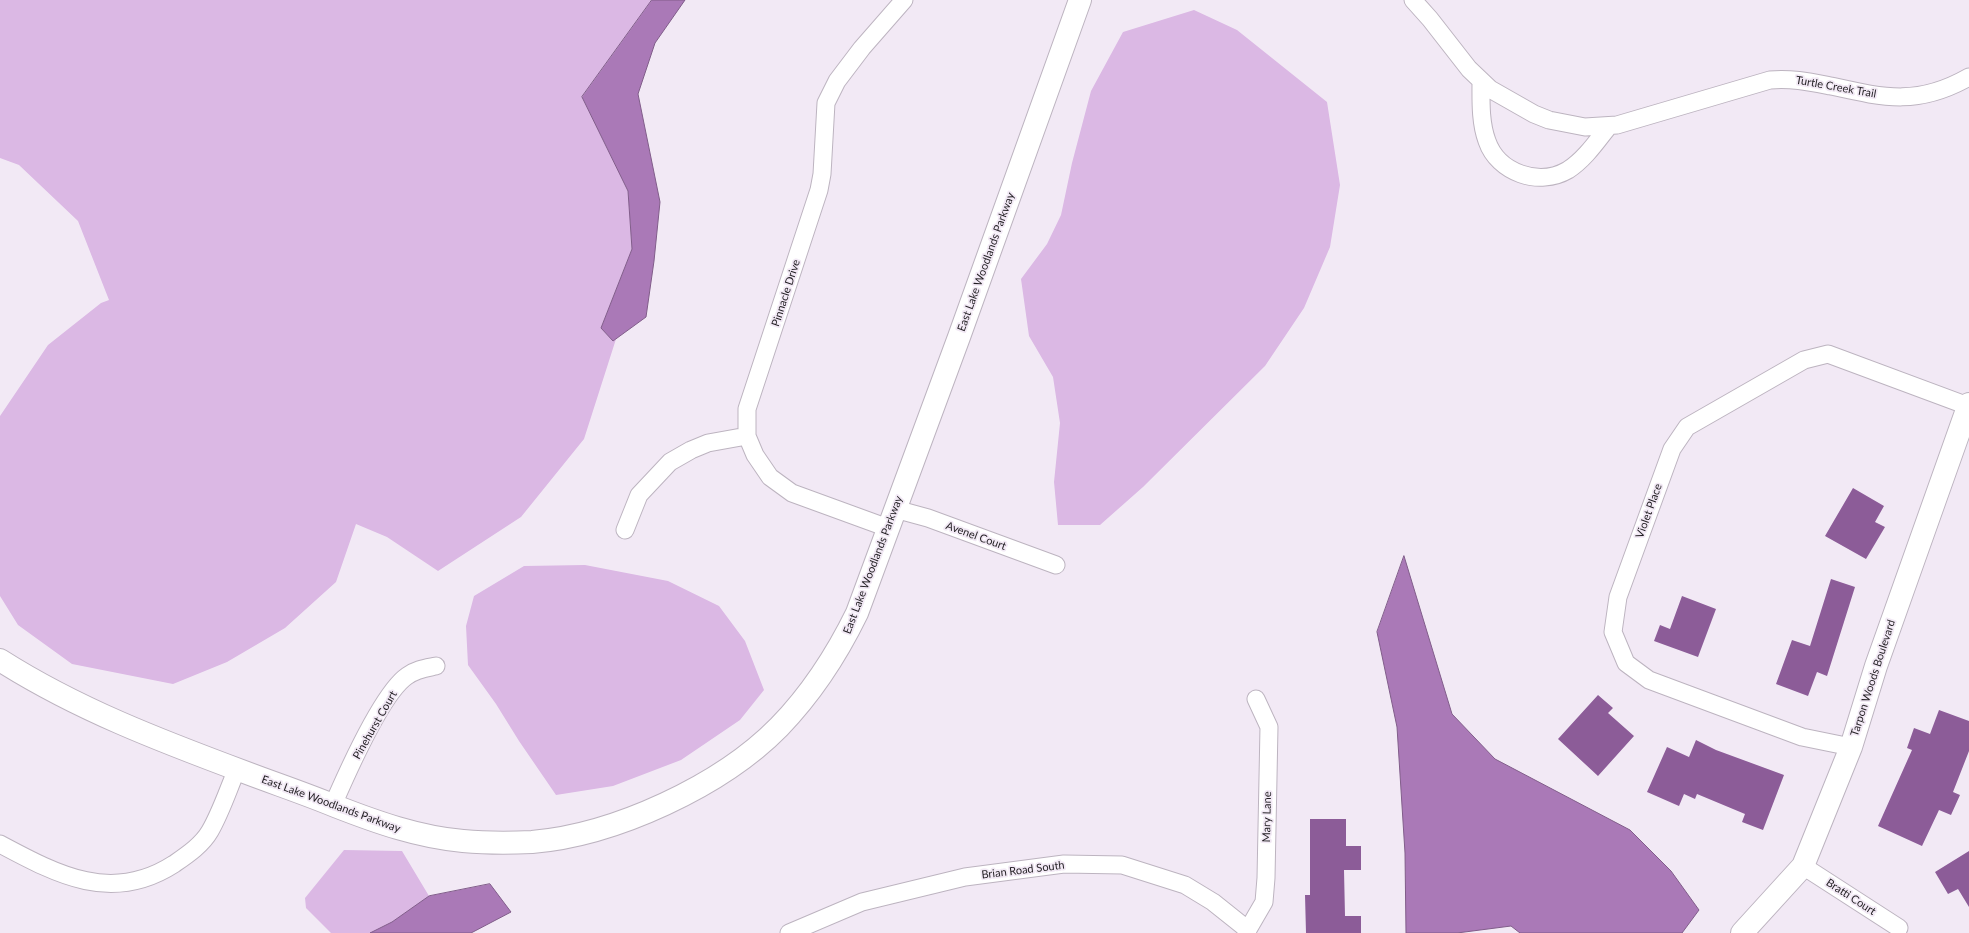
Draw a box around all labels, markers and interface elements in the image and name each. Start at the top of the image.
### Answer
street label: Turtle Creek Trail [1795,73,1877,101]
street label: East Lake Woodlands Parkway [955,191,1017,333]
street label: Pinnacle Drive [769,258,803,328]
street label: Violet Place [1633,482,1665,540]
street label: East Lake Woodlands Parkway [841,494,905,636]
street label: Avenel Court [944,519,1008,553]
street label: Tarpon Woods Boulevard [1848,618,1898,738]
street label: Pinehurst Court [350,689,400,761]
street label: East Lake Woodlands Parkway [260,773,402,835]
street label: Mary Lane [1260,791,1274,843]
street label: Brian Road South [981,858,1065,882]
street label: Bratti Court [1824,876,1878,918]

